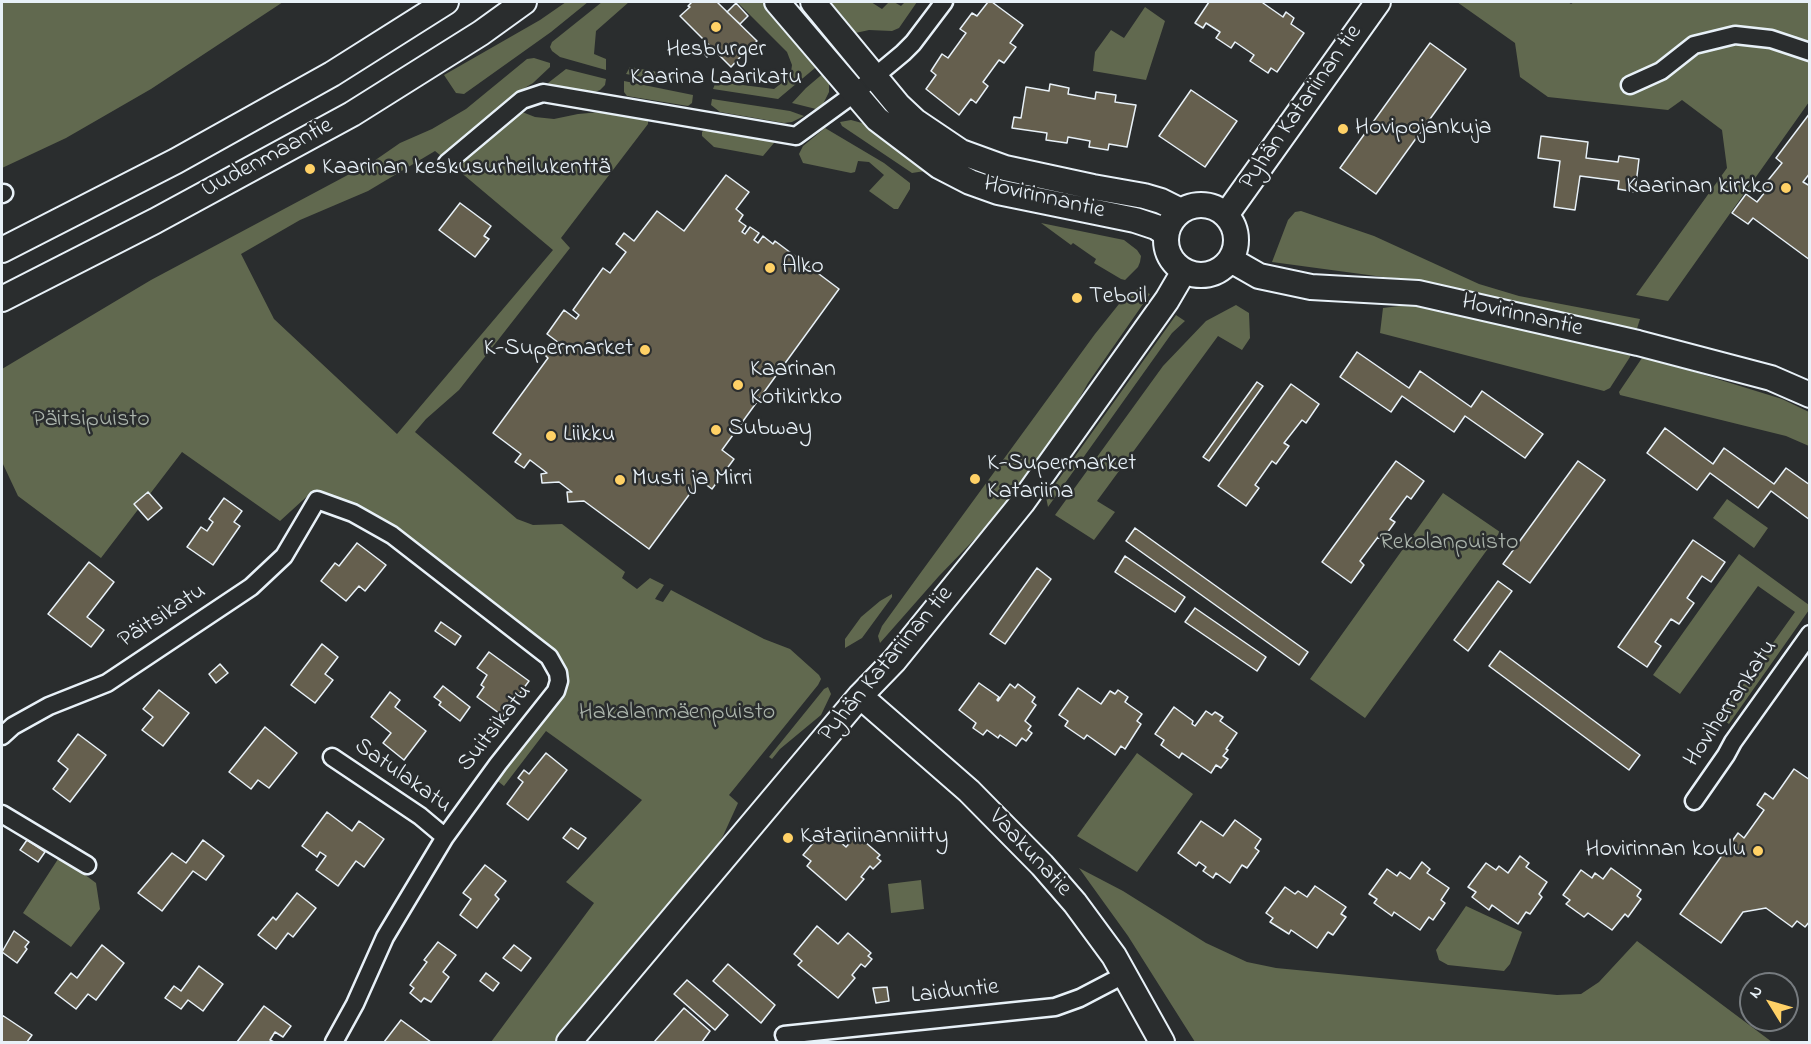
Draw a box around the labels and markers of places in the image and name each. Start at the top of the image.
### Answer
marker: Hesburger Kaarina Laarikatu [709,20,723,34]
place label: Hesburger Kaarina Laarikatu [630,37,802,93]
place label: Hovipojankuja [1355,115,1492,143]
marker: Hovipojankuja [1336,122,1350,136]
place label: Kaarinan keskusurheilukenttä [322,155,610,183]
marker: Kaarinan keskusurheilukenttä [303,162,317,176]
place label: Kaarinan kirkko [1626,174,1774,202]
marker: Kaarinan kirkko [1779,181,1793,195]
place label: Alko [782,254,824,282]
marker: Alko [763,261,777,275]
place label: Teboil [1089,284,1147,312]
marker: Teboil [1070,291,1084,305]
place label: K-Supermarket [484,336,633,364]
marker: K-Supermarket [638,343,652,357]
place label: Kaarinan Kotikirkko [750,357,842,413]
marker: Kaarinan Kotikirkko [731,378,745,392]
place label: Subway [728,416,812,444]
place label: Liikku [563,422,615,450]
marker: Subway [709,423,723,437]
marker: Liikku [544,429,558,443]
place label: K-Supermarket Katariina [987,451,1136,507]
place label: Musti ja Mirri [632,466,753,494]
marker: K-Supermarket Katariina [968,472,982,486]
marker: Musti ja Mirri [613,473,627,487]
place label: Katariinanniitty [800,824,948,852]
marker: Katariinanniitty [781,831,795,845]
place label: Hovirinnan koulu [1585,837,1746,865]
marker: Hovirinnan koulu [1751,844,1765,858]

